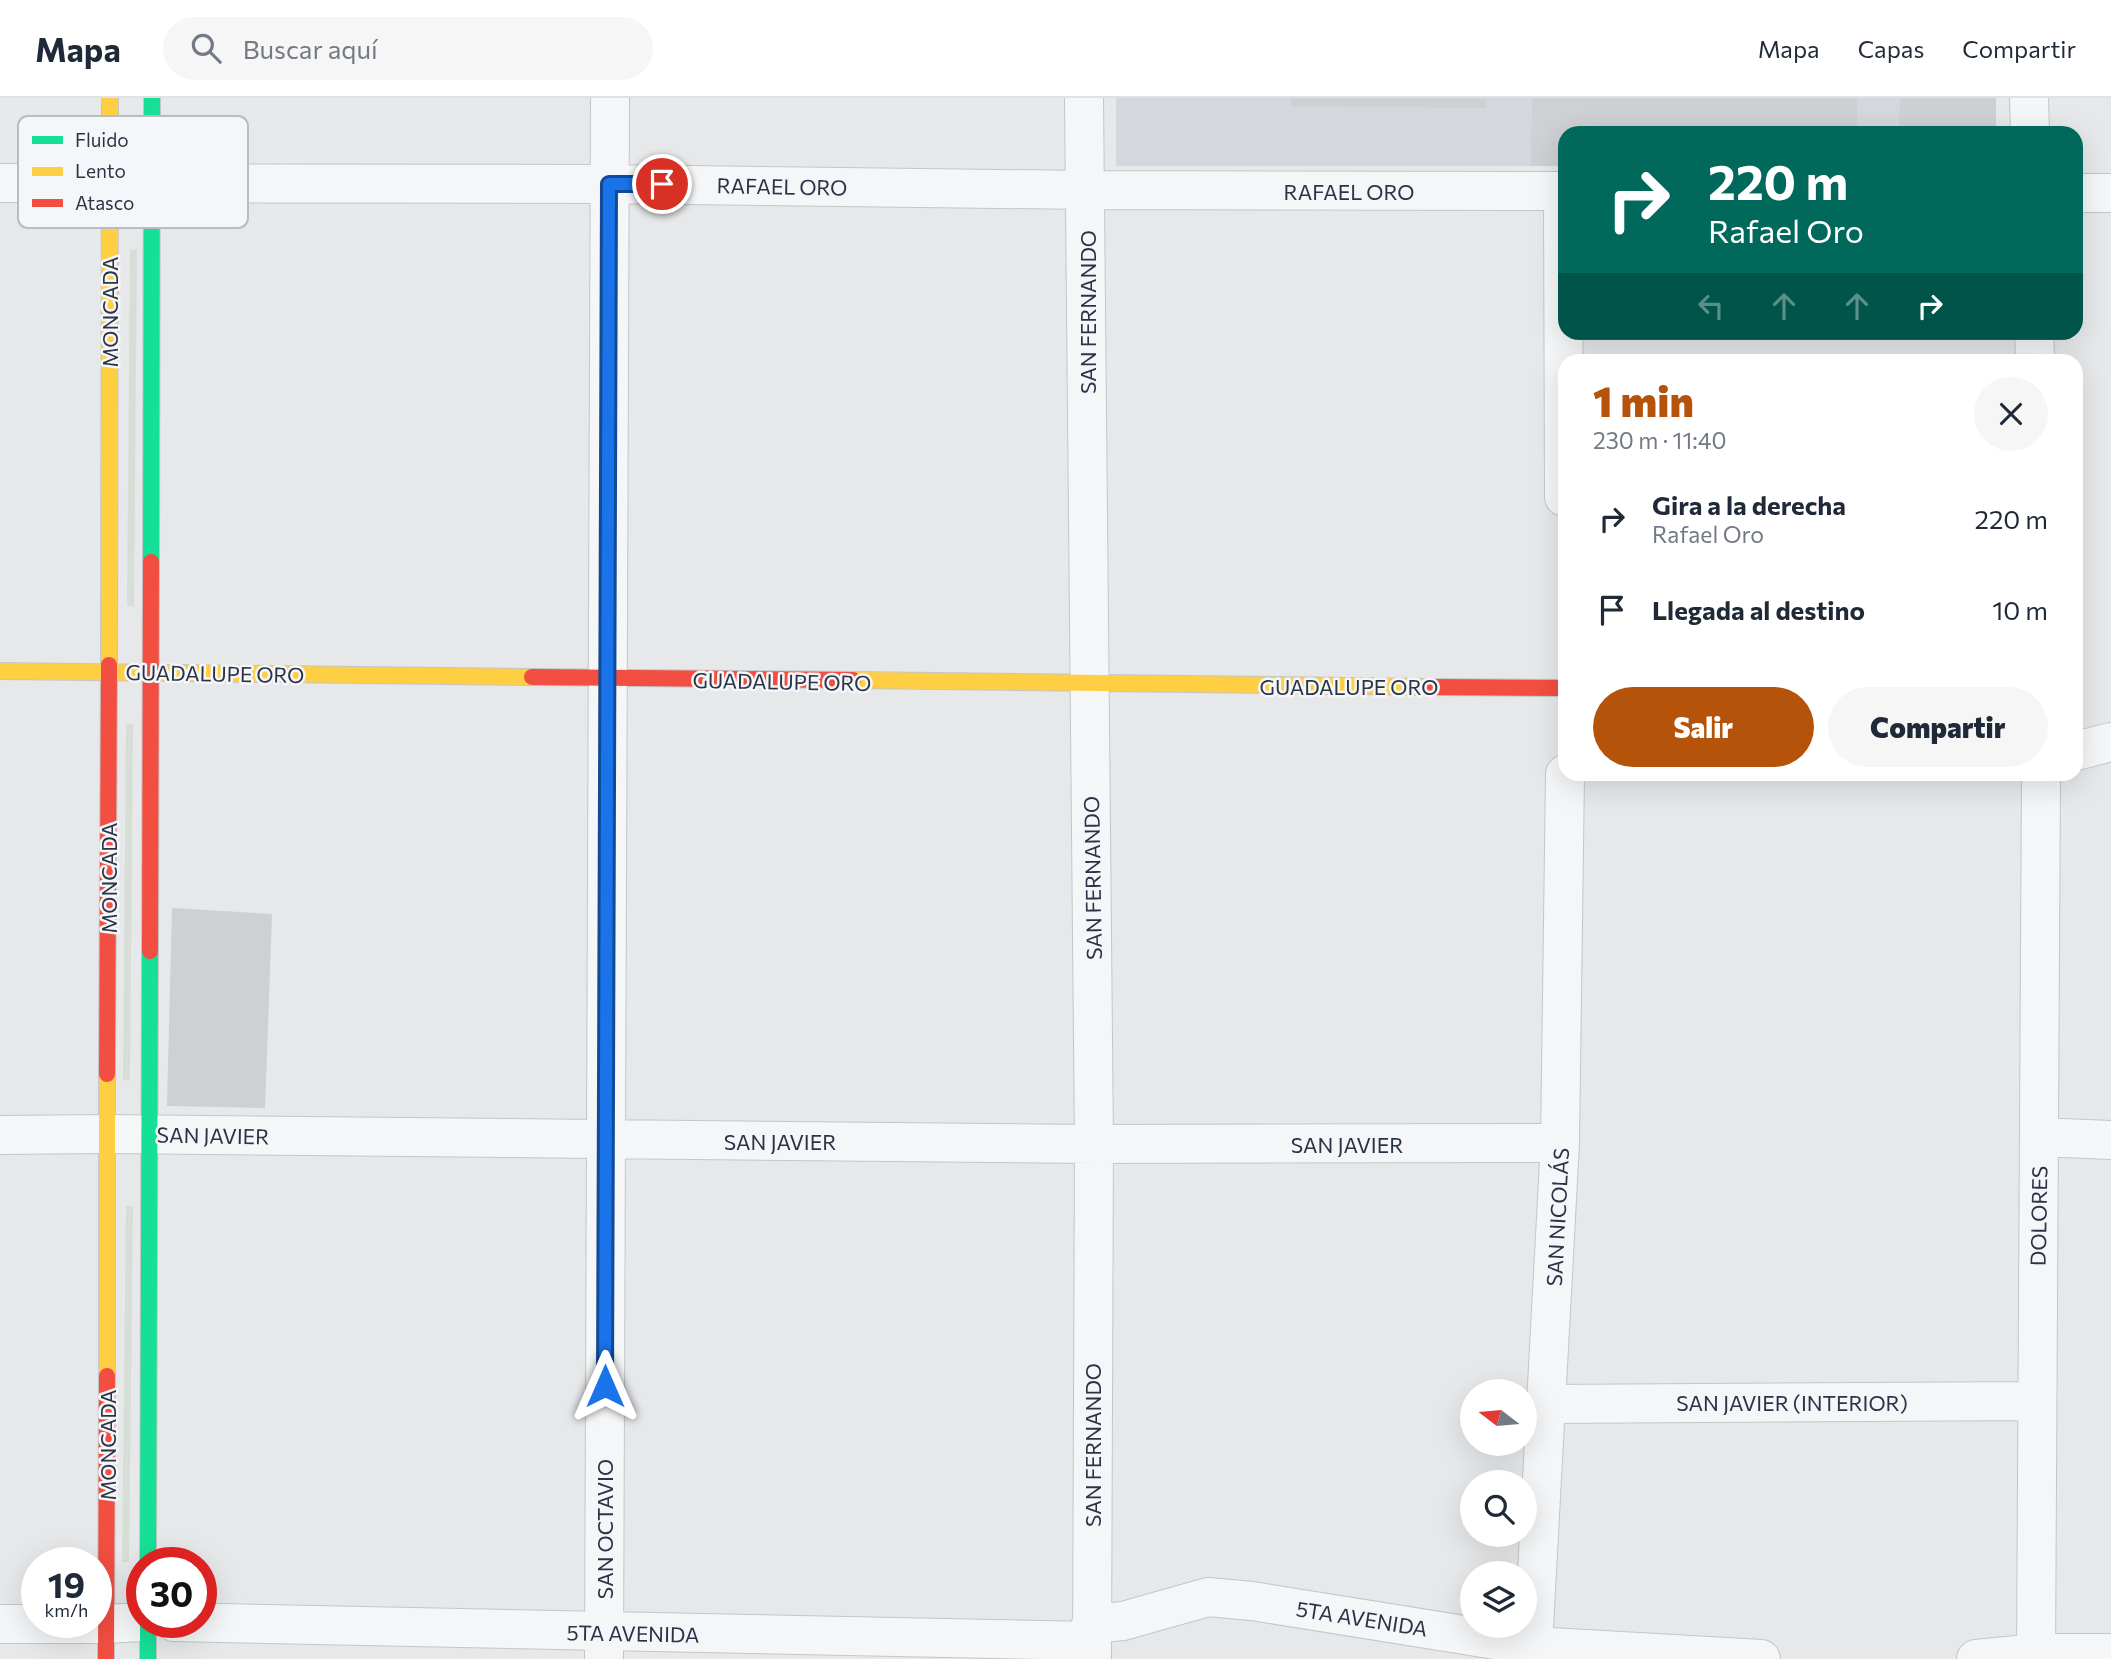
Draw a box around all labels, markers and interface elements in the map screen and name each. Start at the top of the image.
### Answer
search box [163,17,653,80]
text: Mapa [35,28,121,69]
icon: search [187,29,225,67]
text: Buscar aquí [243,33,378,64]
text: Mapa [1758,34,1820,63]
text: Capas [1858,34,1924,63]
text: Compartir [1962,34,2076,63]
legend [18,116,248,228]
text: Fluido [75,128,129,151]
text: 220 m [1708,150,1848,210]
pin [632,154,692,214]
icon: right [1593,154,1684,245]
text: Lento [75,159,126,182]
icon: arrive [643,165,681,203]
street label: RAFAEL ORO [716,172,848,200]
street label: RAFAEL ORO [1284,179,1414,204]
text: Atasco [75,191,134,214]
text: Rafael Oro [1708,210,1864,250]
street label: SAN FERNANDO [1075,230,1100,394]
street label: MONCADA [97,257,122,367]
icon: left [1692,287,1730,325]
icon: ahead [1765,287,1803,325]
icon: ahead [1838,287,1876,325]
icon: right [1911,287,1949,325]
text: 1 min [1593,374,1694,426]
button: close [1974,377,2048,451]
text: 230 m · 11:40 [1593,426,1727,454]
text: Gira a la derecha [1652,489,1846,520]
icon: right [1593,500,1631,538]
text: 220 m [1975,503,2048,534]
text: Rafael Oro [1652,520,1764,548]
icon: arrive [1593,591,1631,629]
text: Llegada al destino [1652,594,1865,625]
text: 10 m [1992,594,2048,625]
street label: GUADALUPE ORO [125,659,305,687]
street label: GUADALUPE ORO [692,667,872,695]
street label: GUADALUPE ORO [1260,674,1438,699]
button: Salir [1593,687,1814,767]
button: Compartir [1828,687,2048,767]
street label: SAN FERNANDO [1078,796,1106,960]
street label: MONCADA [96,823,121,933]
street label: SAN JAVIER [157,1122,269,1148]
street label: SAN JAVIER [724,1129,836,1154]
street label: SAN JAVIER [1291,1132,1403,1157]
street label: SAN NICOLÁS [1541,1147,1573,1287]
street label: DOLORES [2025,1166,2051,1266]
position arrow [568,1349,642,1423]
street label: SAN FERNANDO [1080,1363,1105,1527]
north arrow [1460,1379,1536,1456]
map controls [1460,1379,1537,1638]
street label: MONCADA [95,1390,120,1500]
street label: SAN JAVIER (INTERIOR) [1676,1390,1908,1415]
street label: SAN OCTAVIO [592,1459,617,1599]
button: search [1460,1470,1537,1547]
speed limit sign: 30 [126,1547,217,1638]
button: layers [1460,1561,1537,1638]
text: 19 [48,1562,85,1605]
street label: 5TA AVENIDA [1295,1595,1429,1641]
text: km/h [45,1599,88,1621]
street label: 5TA AVENIDA [567,1619,699,1647]

